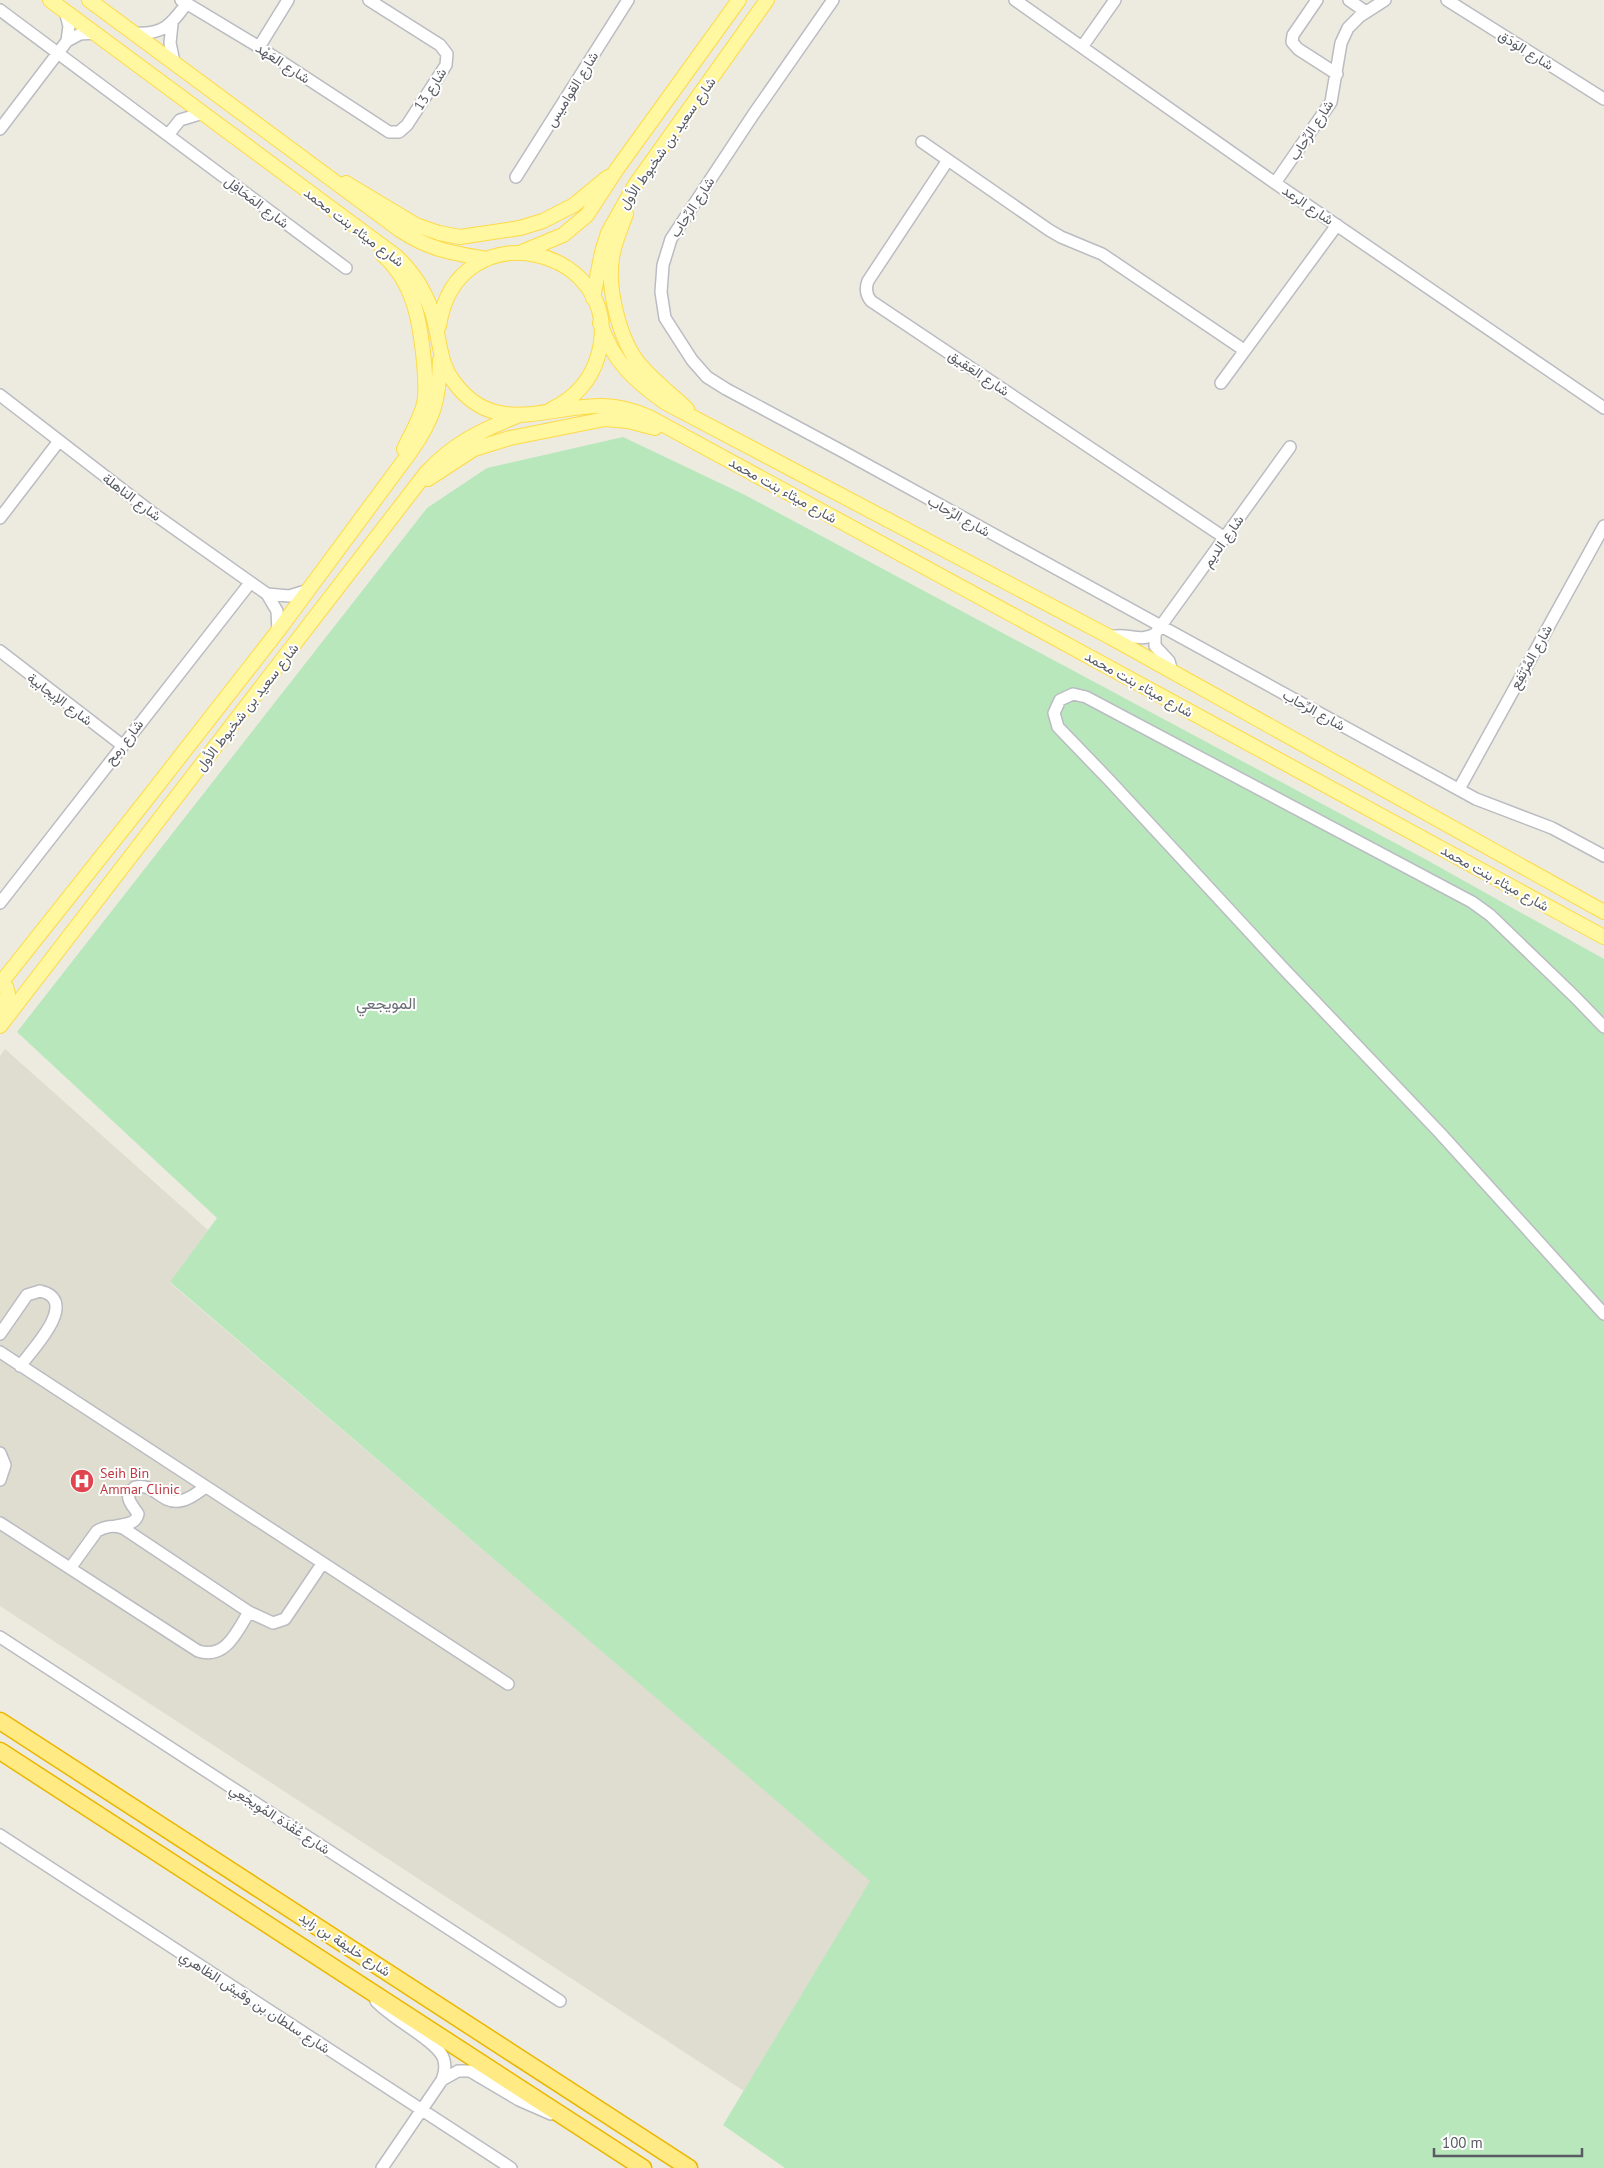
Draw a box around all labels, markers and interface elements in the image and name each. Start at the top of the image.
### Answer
street label: شارع الوَدَق [1494,26,1557,76]
street label: شارع العَهْد [251,39,314,89]
street label: شارع القواميس [542,48,604,131]
street label: شارع 13 [410,64,452,115]
street label: شارع سعيد بن شخبوط الأول [615,73,721,214]
street label: شارع الرِّحاب [1285,96,1339,165]
street label: شارع المَحَافِل [220,172,293,234]
street label: شارع الرِّحاب [666,173,720,242]
street label: شارع الرعد [1278,181,1337,230]
street label: شارع ميثاء بنت محمد [299,183,408,272]
street label: شارع العَقِيق [944,346,1013,402]
street label: شارع ميثاء بنت محمد [725,453,840,529]
street label: شارع الناهلة [98,469,165,527]
street label: شارع الرِّحاب [924,491,993,542]
street label: شارع الديم [1198,511,1249,572]
street label: شارع المُرْتَفِع [1506,621,1558,694]
street label: شارع سعيد بن شخبوط الأول [191,639,304,776]
street label: شارع ميثاء بنت محمد [1081,647,1196,723]
street label: شارع الإيجابية [23,669,96,731]
street label: شارع الرِّحاب [1279,685,1348,736]
street label: شارع رمح [101,716,149,770]
street label: شارع ميثاء بنت محمد [1437,841,1552,917]
district label: المويجعي [356,993,416,1017]
place label: Seih Bin Ammar Clinic [100,1464,180,1498]
hospital icon: Seih Bin Ammar Clinic [69,1468,95,1494]
street label: شارع عُقْدَة المُوِيجْعِي [225,1780,334,1861]
street label: شارع خليفة بن زايد [295,1908,394,1982]
street label: شارع سلطان بن وقيش الظاهري [175,1947,334,2060]
scale bar [1434,2126,1582,2158]
text: 100 m [1442,2133,1483,2152]

